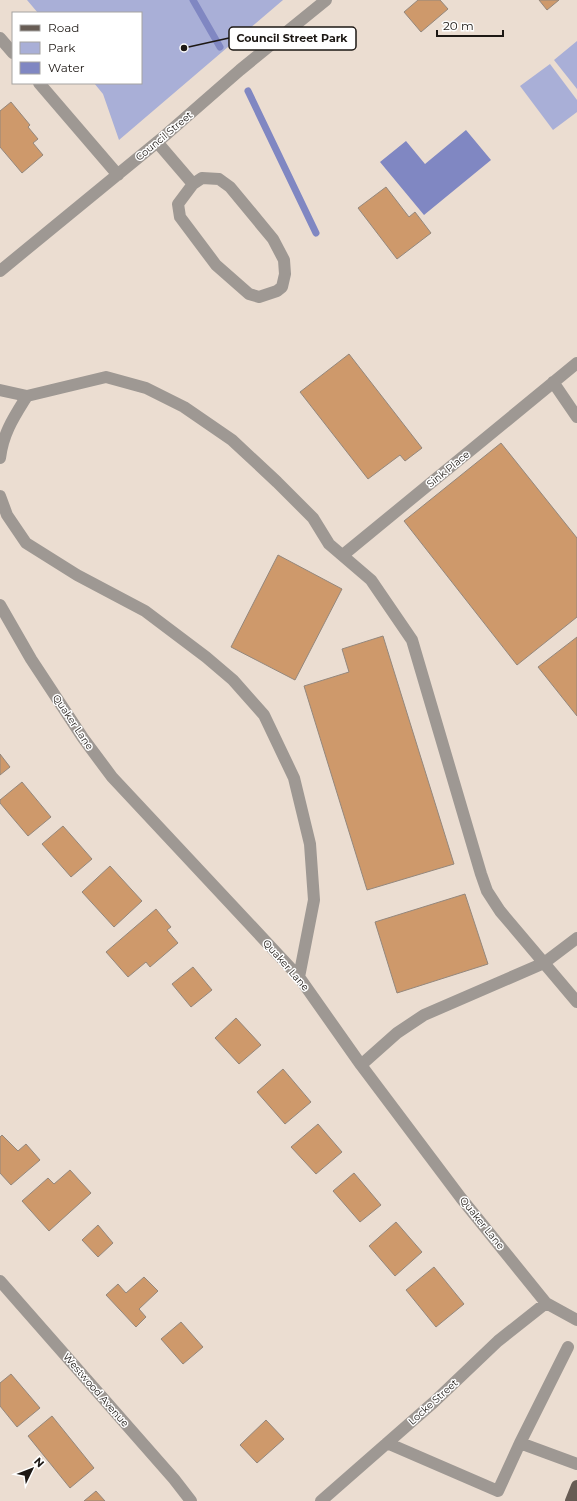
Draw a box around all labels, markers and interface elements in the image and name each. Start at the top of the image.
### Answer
legend [12,12,142,84]
scale bar [437,12,503,38]
text: 20 m [443,18,474,33]
text: Road [48,20,79,35]
callout: Council Street Park [229,27,356,50]
text: Council Street Park [236,31,348,45]
text: Park [48,40,76,55]
text: Water [48,60,85,75]
street label: Council Street [133,108,195,164]
street label: Sink Place [424,448,472,490]
street label: Quaker Lane [50,692,96,752]
street label: Quaker Lane [260,937,312,993]
street label: Quaker Lane [457,1194,507,1252]
street label: Westwood Avenue [60,1350,132,1430]
street label: Locke Street [406,1376,460,1428]
north arrow [12,1449,52,1489]
text: N [31,1454,47,1470]

